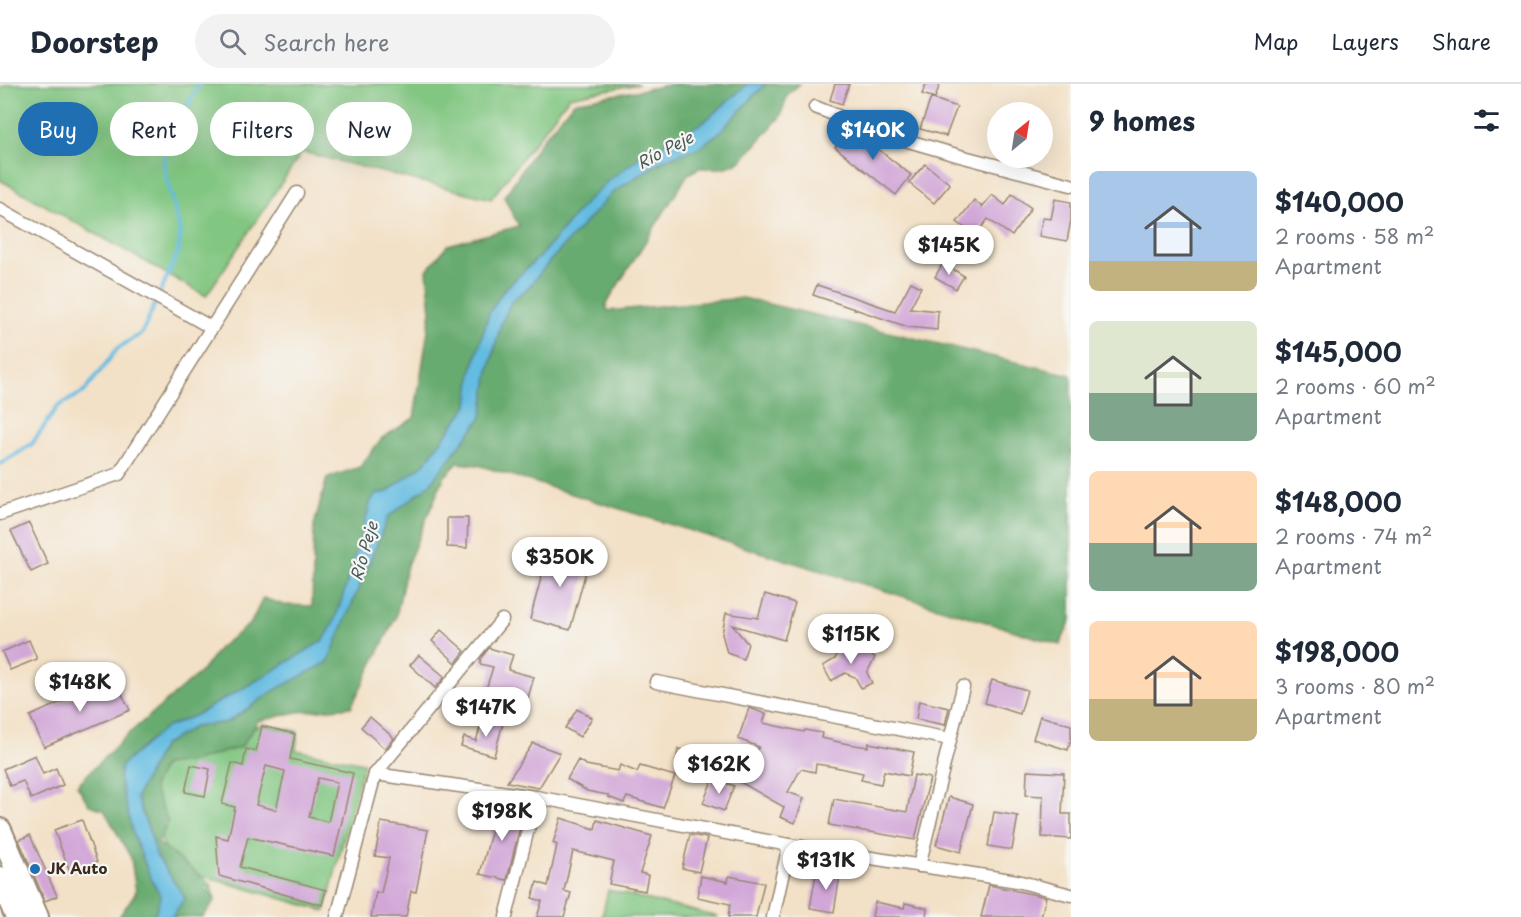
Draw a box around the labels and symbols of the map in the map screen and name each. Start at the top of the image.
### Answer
north arrow [987,102,1053,168]
pin: $140K [831,110,915,161]
water label: Río Peje [632,124,698,174]
pin: $145K [907,225,991,276]
water label: Río Peje [343,517,383,583]
pin: $350K [518,537,602,588]
pin: $115K [809,614,893,665]
pin: $148K [38,662,122,713]
pin: $147K [444,687,528,738]
pin: $162K [677,744,761,795]
pin: $198K [460,791,544,842]
pin: $131K [784,840,868,891]
place label: JK Auto [47,856,107,879]
marker: JK Auto [28,862,42,876]

